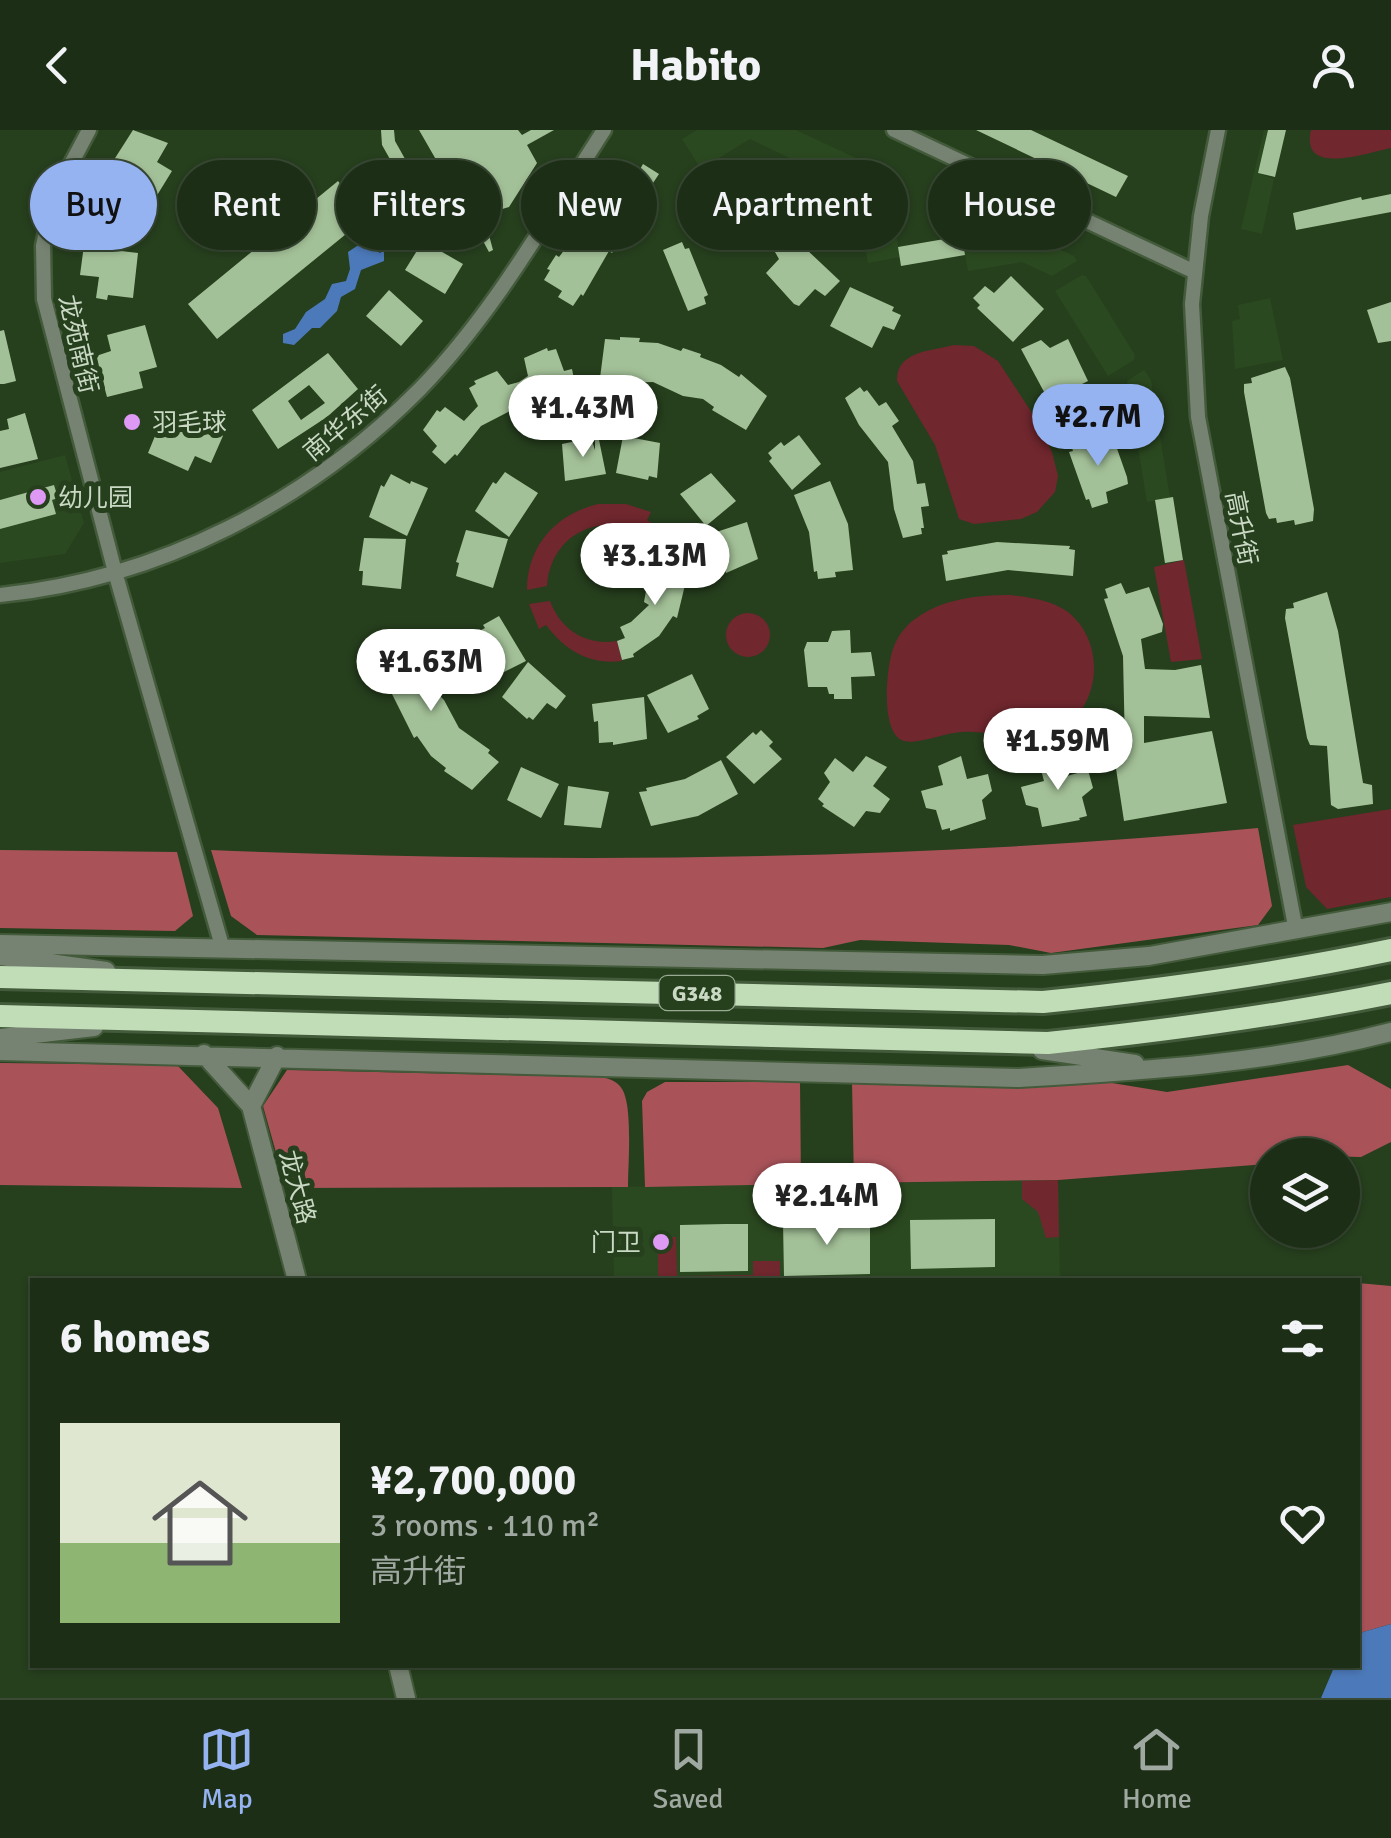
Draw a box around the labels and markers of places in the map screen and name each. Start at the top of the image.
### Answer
pin: ¥1.43M [502,375,664,460]
pin: ¥2.7M [1028,384,1168,469]
place label: 羽毛球 [152,407,227,438]
marker: 羽毛球 [121,411,143,433]
place label: 幼儿园 [58,482,133,513]
marker: 幼儿园 [27,486,49,508]
pin: ¥3.13M [574,523,736,608]
pin: ¥1.63M [350,629,512,714]
pin: ¥1.59M [977,708,1139,793]
pin: ¥2.14M [746,1163,908,1248]
place label: 门卫 [591,1227,641,1258]
marker: 门卫 [650,1231,672,1253]

